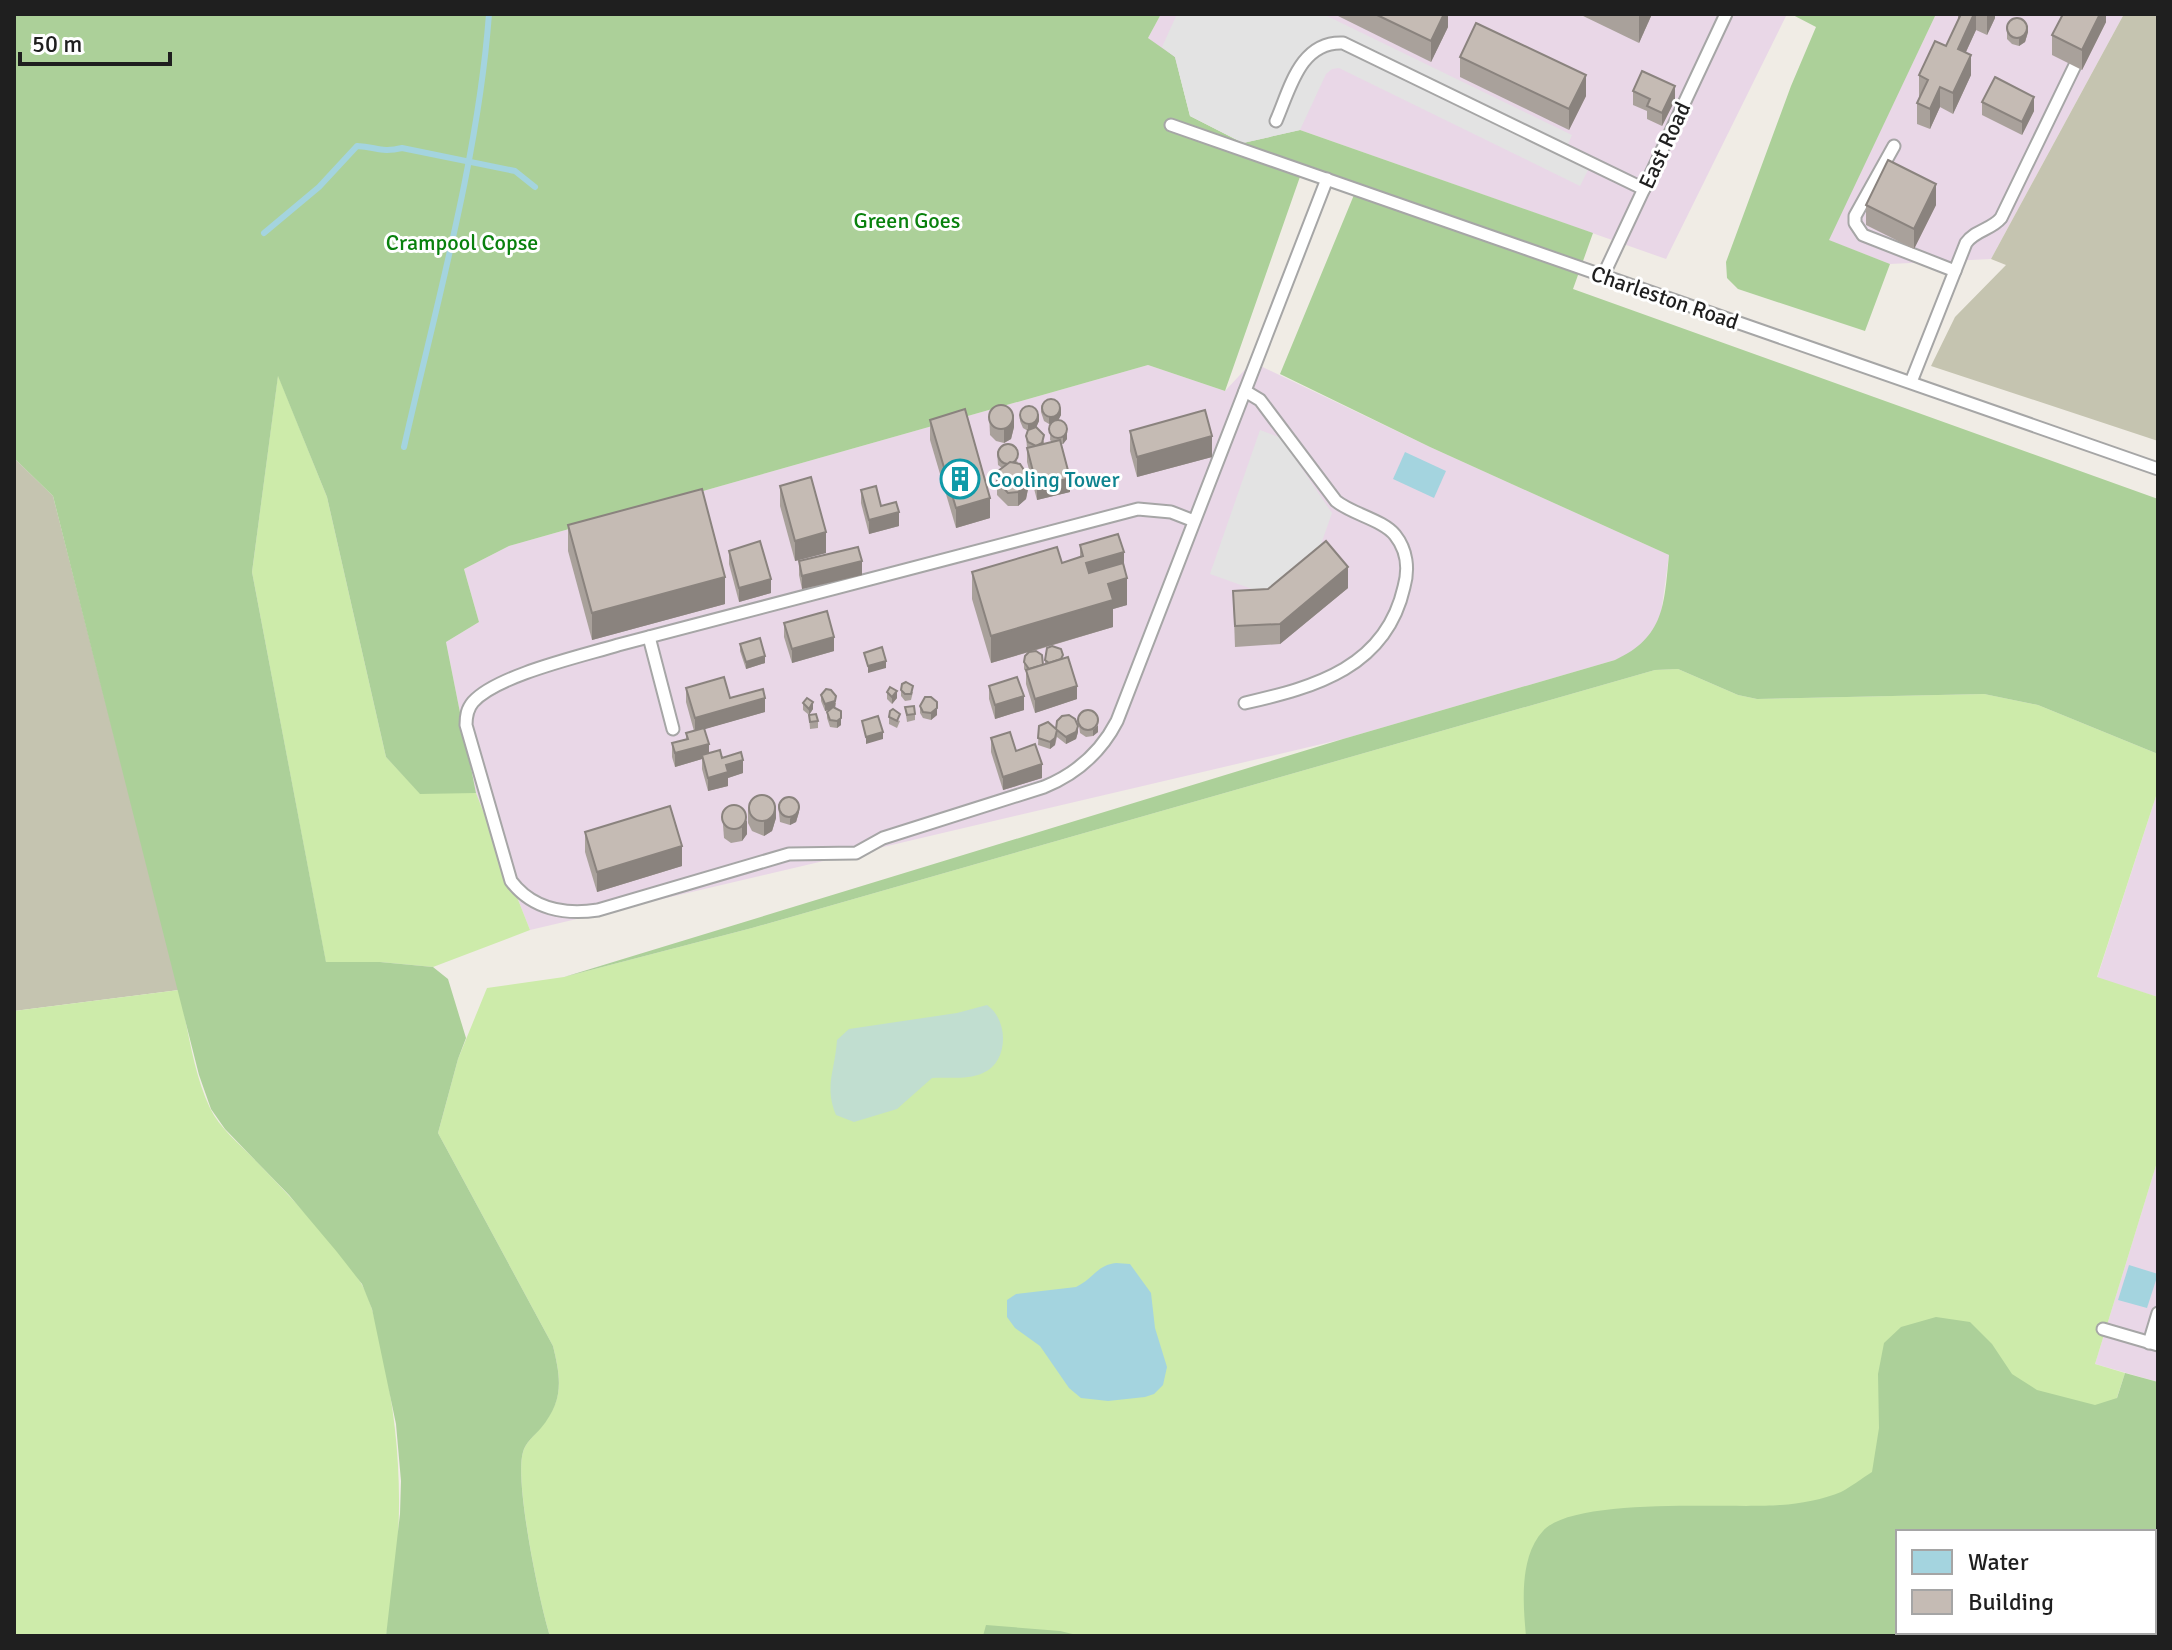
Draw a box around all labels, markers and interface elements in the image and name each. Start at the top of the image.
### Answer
scale bar [20,16,170,66]
text: 50 m [32,29,82,59]
street label: East Road [1633,97,1696,193]
park label: Green Goes [854,207,960,234]
park label: Crampool Copse [386,229,538,256]
street label: Charleston Road [1588,260,1742,335]
building icon: Cooling Tower [939,458,981,500]
place label: Cooling Tower [988,466,1120,493]
legend [1896,1530,2156,1634]
text: Water [1968,1547,2029,1577]
text: Building [1968,1587,2054,1617]

